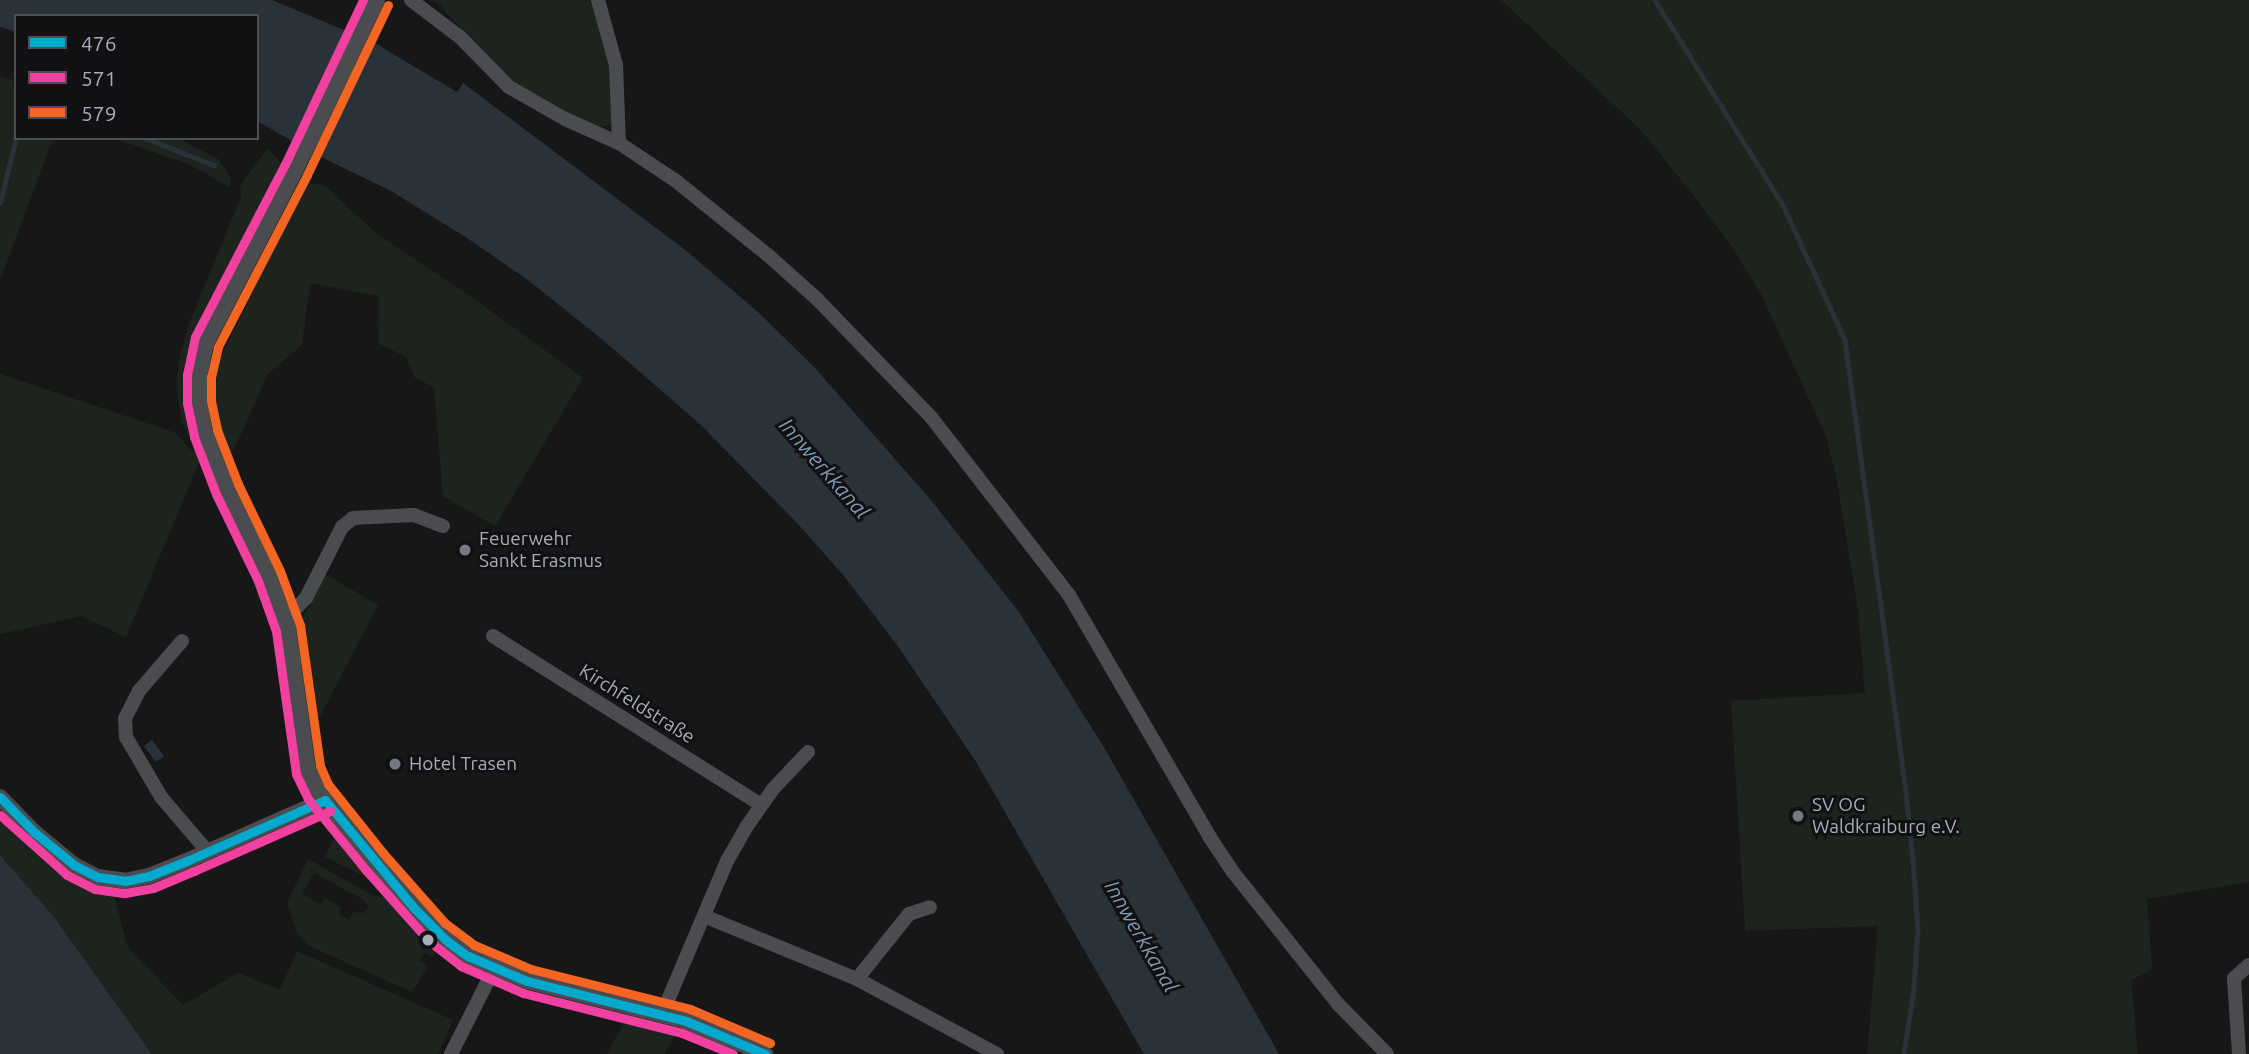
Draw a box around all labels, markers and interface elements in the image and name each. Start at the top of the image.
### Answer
legend [14,14,259,140]
text: 476 [81,31,117,55]
text: 571 [81,66,117,90]
text: 579 [81,101,117,125]
water label: Innwerkkanal [774,413,876,523]
place label: Feuerwehr Sankt Erasmus [479,528,602,572]
marker: Feuerwehr Sankt Erasmus [457,542,473,558]
street label: Kirchfeldstraße [575,659,699,749]
place label: Hotel Trasen [409,753,517,775]
marker: Hotel Trasen [387,756,403,772]
place label: SV OG Waldkraiburg e.V. [1812,794,1960,838]
marker: SV OG Waldkraiburg e.V. [1790,808,1806,824]
water label: Innwerkkanal [1100,876,1184,996]
unlabelled marker [421,933,435,947]

